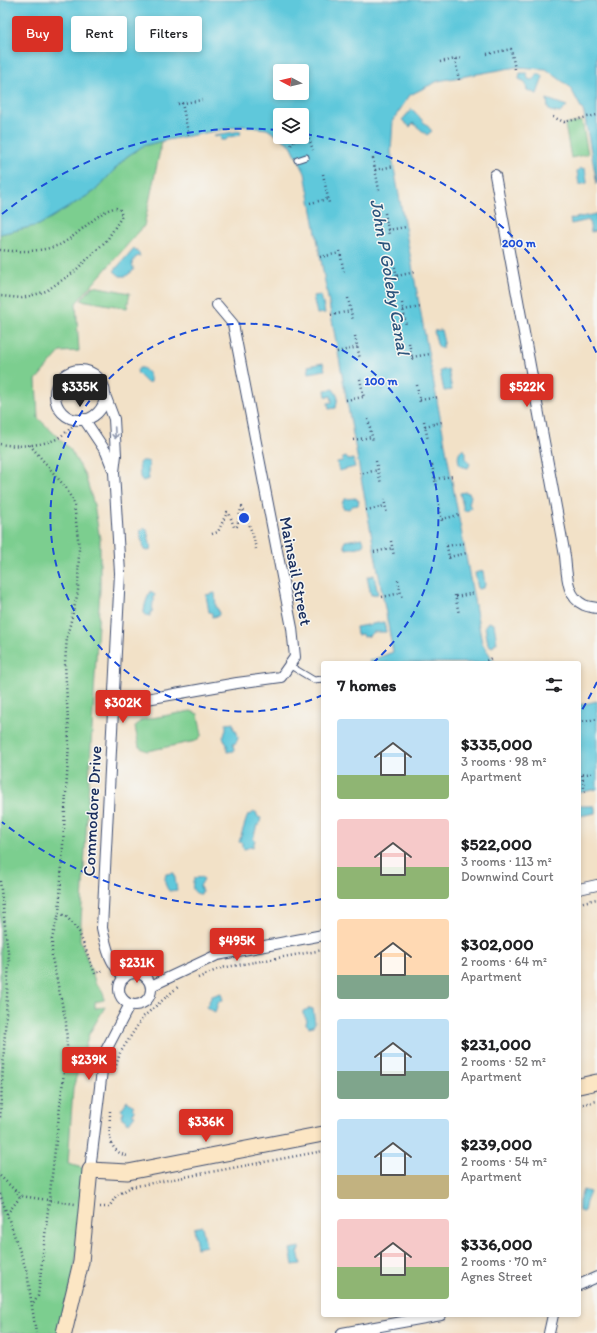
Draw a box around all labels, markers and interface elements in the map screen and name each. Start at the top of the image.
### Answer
chip: Buy [12,16,63,52]
chip: Rent [71,16,127,52]
chip: Filters [135,16,202,52]
north arrow [273,64,309,100]
map controls [273,64,309,144]
button: layers [273,108,309,144]
water label: John P Goleby Canal [365,197,415,359]
text: 200 m [502,236,537,250]
pin: $335K [52,374,108,408]
text: 100 m [364,374,398,388]
pin: $522K [499,374,555,408]
text: $335K [62,379,98,394]
text: $522K [509,379,545,394]
one-way arrow [111,426,119,439]
centre of rings [237,511,251,525]
street label: Mainsail Street [276,515,316,627]
icon: filters [543,674,565,696]
text: 7 homes [337,675,397,695]
pin: $302K [95,690,151,724]
text: $302K [105,695,141,710]
text: $335,000 [461,734,533,754]
icon: home [369,735,417,783]
street label: Commodore Drive [79,745,105,877]
text: 3 rooms · 98 m² [461,754,547,769]
text: Apartment [461,769,522,784]
text: $522,000 [461,834,532,854]
icon: home [369,835,417,883]
text: 3 rooms · 113 m² [461,854,552,869]
text: Downwind Court [461,869,554,884]
pin: $495K [209,928,265,962]
text: $495K [219,933,255,948]
text: $302,000 [461,934,534,954]
icon: home [369,935,417,983]
pin: $231K [109,950,165,984]
text: 2 rooms · 64 m² [461,954,547,969]
text: $231K [120,955,154,970]
text: Apartment [461,969,522,984]
text: $231,000 [461,1034,531,1054]
icon: home [369,1035,417,1083]
pin: $239K [61,1047,117,1081]
text: $239K [71,1052,107,1067]
text: 2 rooms · 52 m² [461,1054,546,1069]
text: Apartment [461,1069,522,1084]
pin: $336K [178,1109,234,1143]
text: $336K [188,1114,224,1129]
text: $239,000 [461,1134,532,1154]
icon: home [369,1135,417,1183]
text: 2 rooms · 54 m² [461,1154,547,1169]
text: Apartment [461,1169,522,1184]
text: $336,000 [461,1234,533,1254]
icon: home [369,1235,417,1283]
text: 2 rooms · 70 m² [461,1254,547,1269]
text: Agnes Street [461,1269,532,1284]

